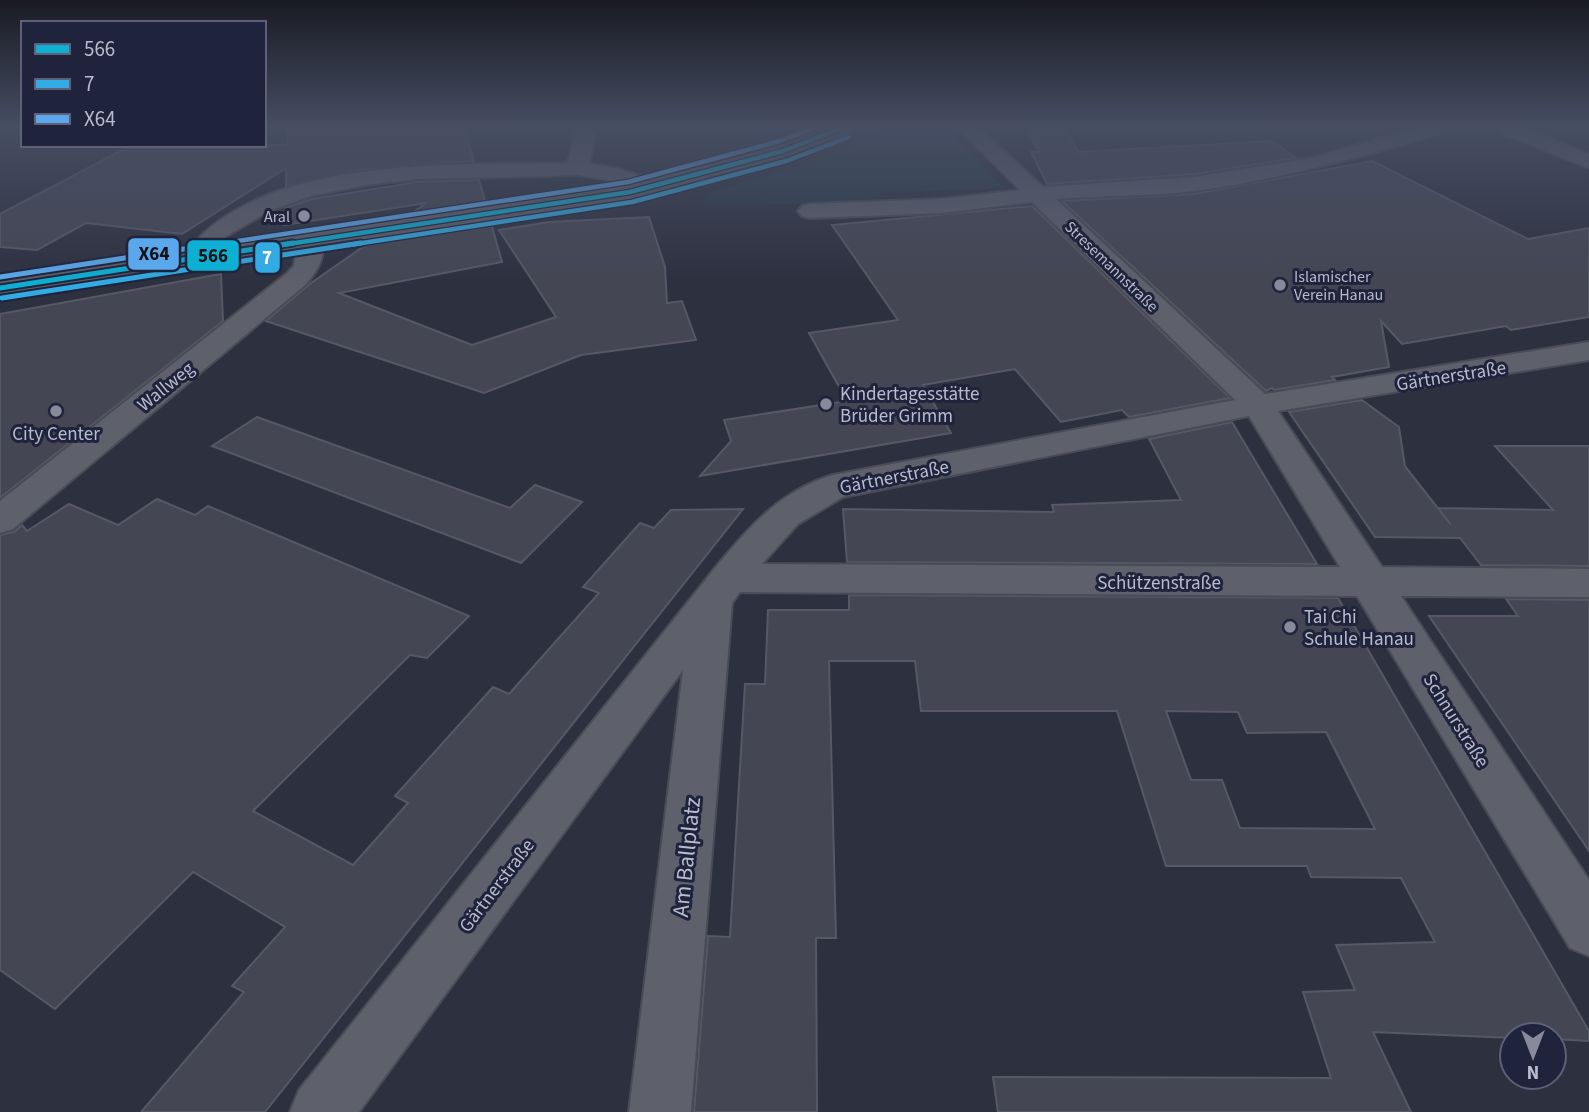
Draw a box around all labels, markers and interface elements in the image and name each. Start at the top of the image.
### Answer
legend [21,21,266,147]
text: 566 [84,34,115,64]
text: 7 [84,69,94,99]
text: X64 [84,104,116,134]
place label: Aral [264,206,290,228]
marker: Aral [296,208,312,224]
street label: Stresemannstraße [1060,216,1163,317]
line badge: X64 [127,237,180,271]
line badge: 566 [186,239,240,272]
text: X64 [139,241,169,268]
line badge: 7 [254,241,281,274]
text: 566 [198,243,228,270]
text: 7 [262,245,272,272]
place label: Islamischer Verein Hanau [1294,266,1383,306]
marker: Islamischer Verein Hanau [1272,277,1288,293]
street label: Gärtnerstraße [1394,354,1508,398]
street label: Wallweg [132,356,201,419]
place label: Kindertagesstätte Brüder Grimm [840,381,979,430]
marker: Kindertagesstätte Brüder Grimm [818,396,834,412]
marker: City Center [48,403,64,419]
place label: City Center [12,421,100,448]
street label: Gärtnerstraße [837,454,951,501]
street label: Schützenstraße [1097,570,1221,597]
place label: Tai Chi Schule Hanau [1304,604,1414,653]
marker: Tai Chi Schule Hanau [1282,619,1298,635]
street label: Schnurstraße [1416,668,1495,773]
street label: Am Ballplatz [664,795,709,919]
street label: Gärtnerstraße [453,834,541,938]
north arrow [1498,1021,1568,1091]
text: N [1527,1058,1539,1085]

